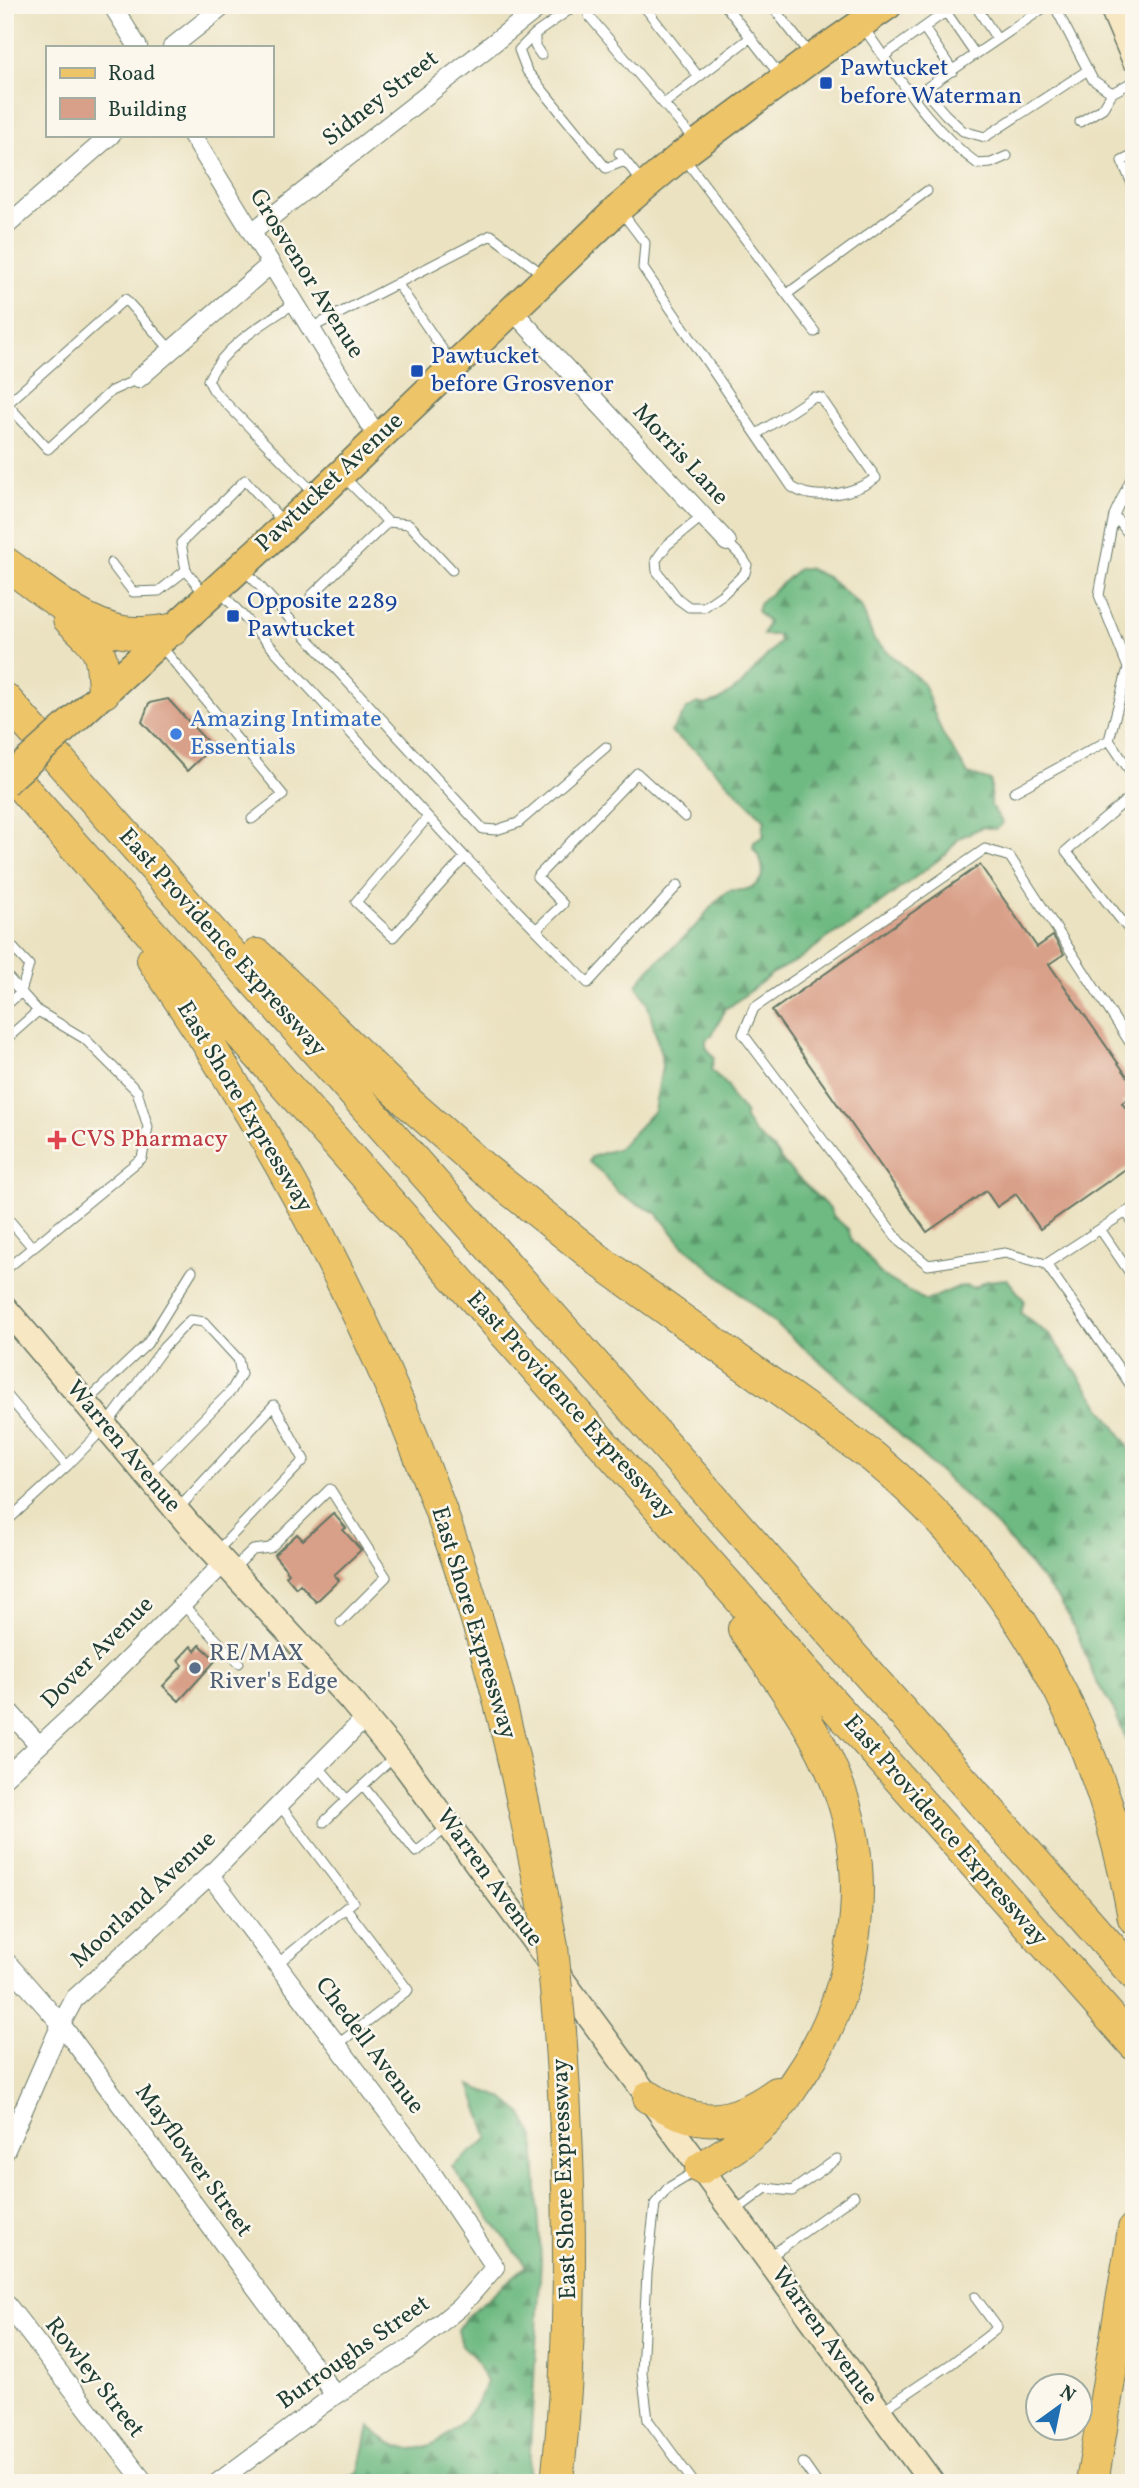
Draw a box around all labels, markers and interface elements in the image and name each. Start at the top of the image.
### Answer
street label: Sidney Street [316,43,446,155]
legend [46,46,273,136]
place label: Pawtucket before Waterman [840,52,1022,114]
text: Road [108,60,155,89]
marker: Pawtucket before Waterman [818,75,834,91]
text: Building [108,96,187,125]
street label: Grosvenor Avenue [240,183,372,365]
place label: Pawtucket before Grosvenor [431,340,614,402]
marker: Pawtucket before Grosvenor [409,363,425,379]
street label: Morris Lane [624,397,736,513]
street label: Pawtucket Avenue [248,405,412,561]
place label: Opposite 2289 Pawtucket [247,585,397,647]
marker: Opposite 2289 Pawtucket [225,608,241,624]
place label: Amazing Intimate Essentials [190,703,382,765]
marker: Amazing Intimate Essentials [168,726,184,742]
street label: East Providence Expressway [110,821,334,1065]
street label: East Shore Expressway [167,995,321,1219]
place label: CVS Pharmacy [71,1123,228,1157]
marker: CVS Pharmacy [49,1132,65,1148]
street label: East Providence Expressway [458,1284,682,1528]
street label: Warren Avenue [57,1373,189,1521]
street label: East Shore Expressway [421,1503,525,1743]
street label: Dover Avenue [34,1589,162,1717]
place label: RE/MAX River's Edge [209,1637,338,1699]
marker: RE/MAX River's Edge [187,1660,203,1676]
street label: East Providence Expressway [835,1708,1055,1954]
street label: Warren Avenue [427,1802,551,1954]
street label: Moorland Avenue [64,1824,224,1976]
street label: Chedell Avenue [306,1970,432,2122]
street label: East Shore Expressway [544,2058,586,2300]
street label: Mayflower Street [126,2078,260,2244]
street label: Warren Avenue [762,2260,886,2412]
street label: Burroughs Street [271,2288,437,2418]
street label: Rowley Street [36,2310,152,2446]
north arrow [1024,2372,1094,2442]
text: N [1054,2380,1080,2409]

